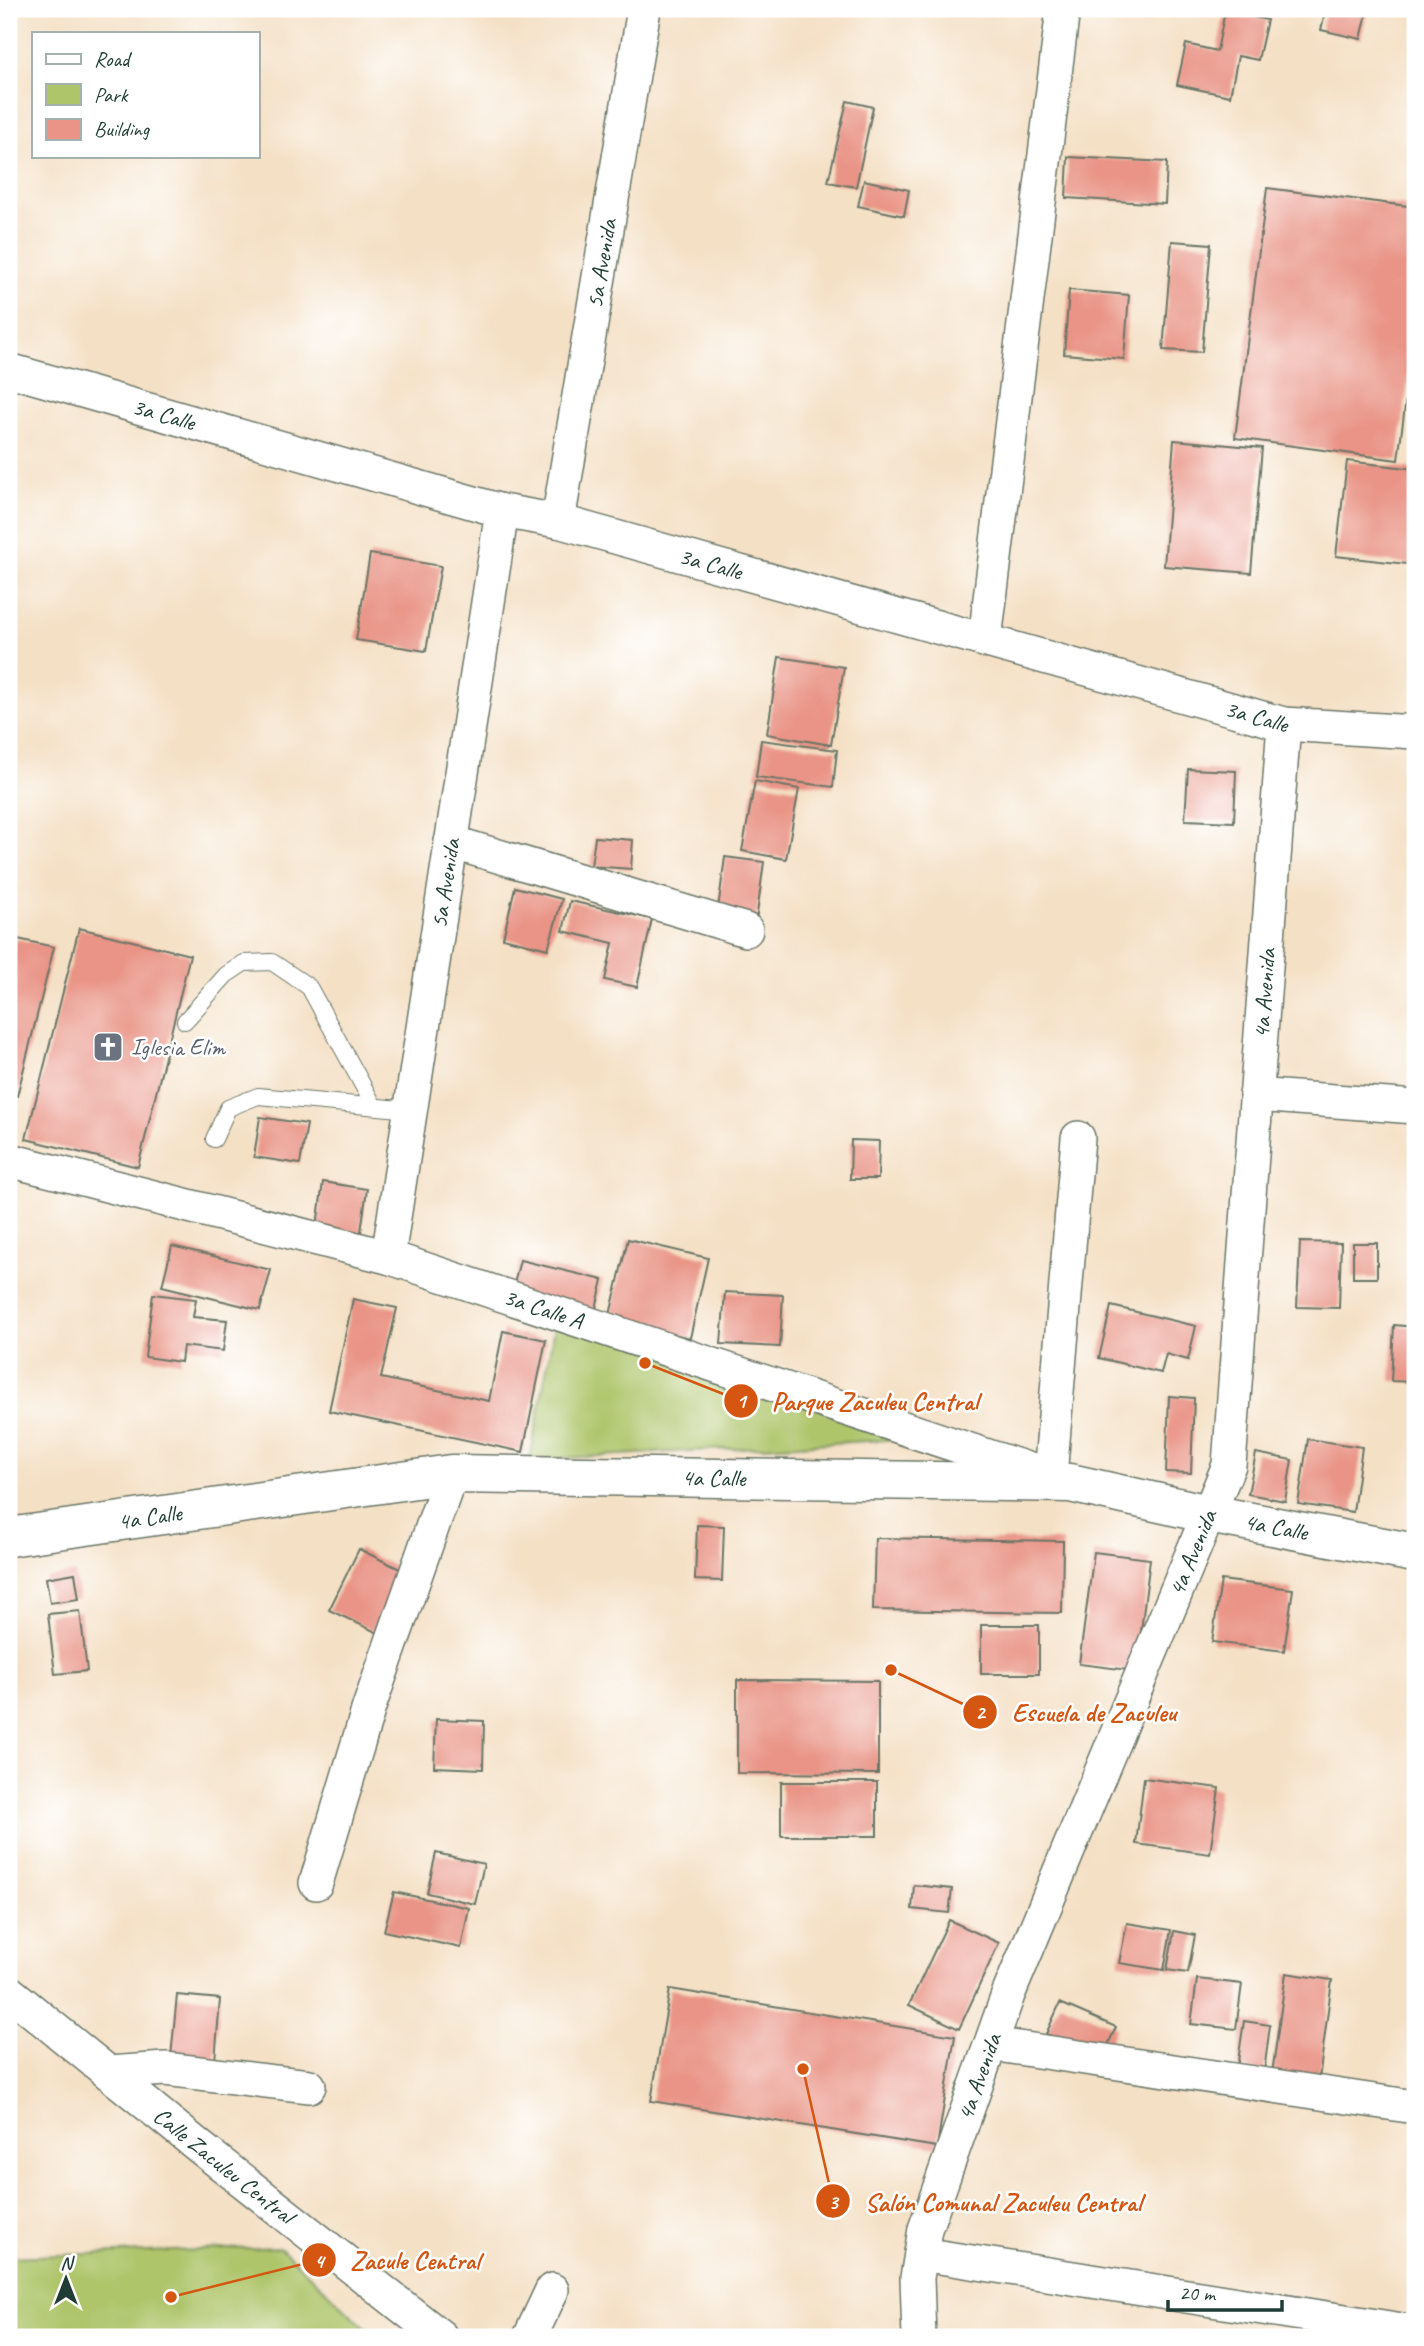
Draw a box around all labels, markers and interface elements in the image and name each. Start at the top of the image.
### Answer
legend [32,32,259,158]
text: Road [94,46,133,72]
text: Park [94,82,129,108]
text: Building [94,116,151,142]
street label: 5a Avenida [579,215,624,311]
street label: 3a Calle [129,391,201,438]
street label: 3a Calle [676,541,747,587]
street label: 3a Calle [1222,693,1294,740]
street label: 5a Avenida [423,835,467,930]
street label: 4a Avenida [1246,946,1282,1040]
church icon: Iglesia Elim [91,1030,125,1064]
place label: Iglesia Elim [131,1032,226,1062]
street label: 3a Calle A [500,1281,588,1336]
callout: Parque Zaculeu Central [724,1377,992,1424]
text: Parque Zaculeu Central [772,1385,983,1418]
text: 1 [736,1388,748,1414]
street label: 4a Calle [681,1462,748,1493]
street label: 4a Calle [116,1497,186,1536]
street label: 4a Avenida [1161,1504,1224,1600]
street label: 4a Calle [1242,1506,1312,1548]
callout: Escuela de Zaculeu [963,1688,1190,1735]
text: Escuela de Zaculeu [1012,1696,1178,1729]
text: 2 [975,1699,987,1725]
street label: 4a Avenida [950,2028,1009,2124]
street label: Calle Zaculeu Central [147,2101,303,2233]
callout: Salón Comunal Zaculeu Central [816,2178,1154,2225]
text: Salón Comunal Zaculeu Central [865,2186,1147,2219]
text: 3 [828,2189,840,2215]
callout: Zacule Central [302,2237,494,2284]
north arrow [32,2244,102,2314]
text: Zacule Central [350,2244,485,2277]
text: 4 [314,2248,326,2274]
text: N [60,2251,75,2275]
scale bar [1168,2269,1282,2313]
text: 20 m [1179,2280,1217,2306]

